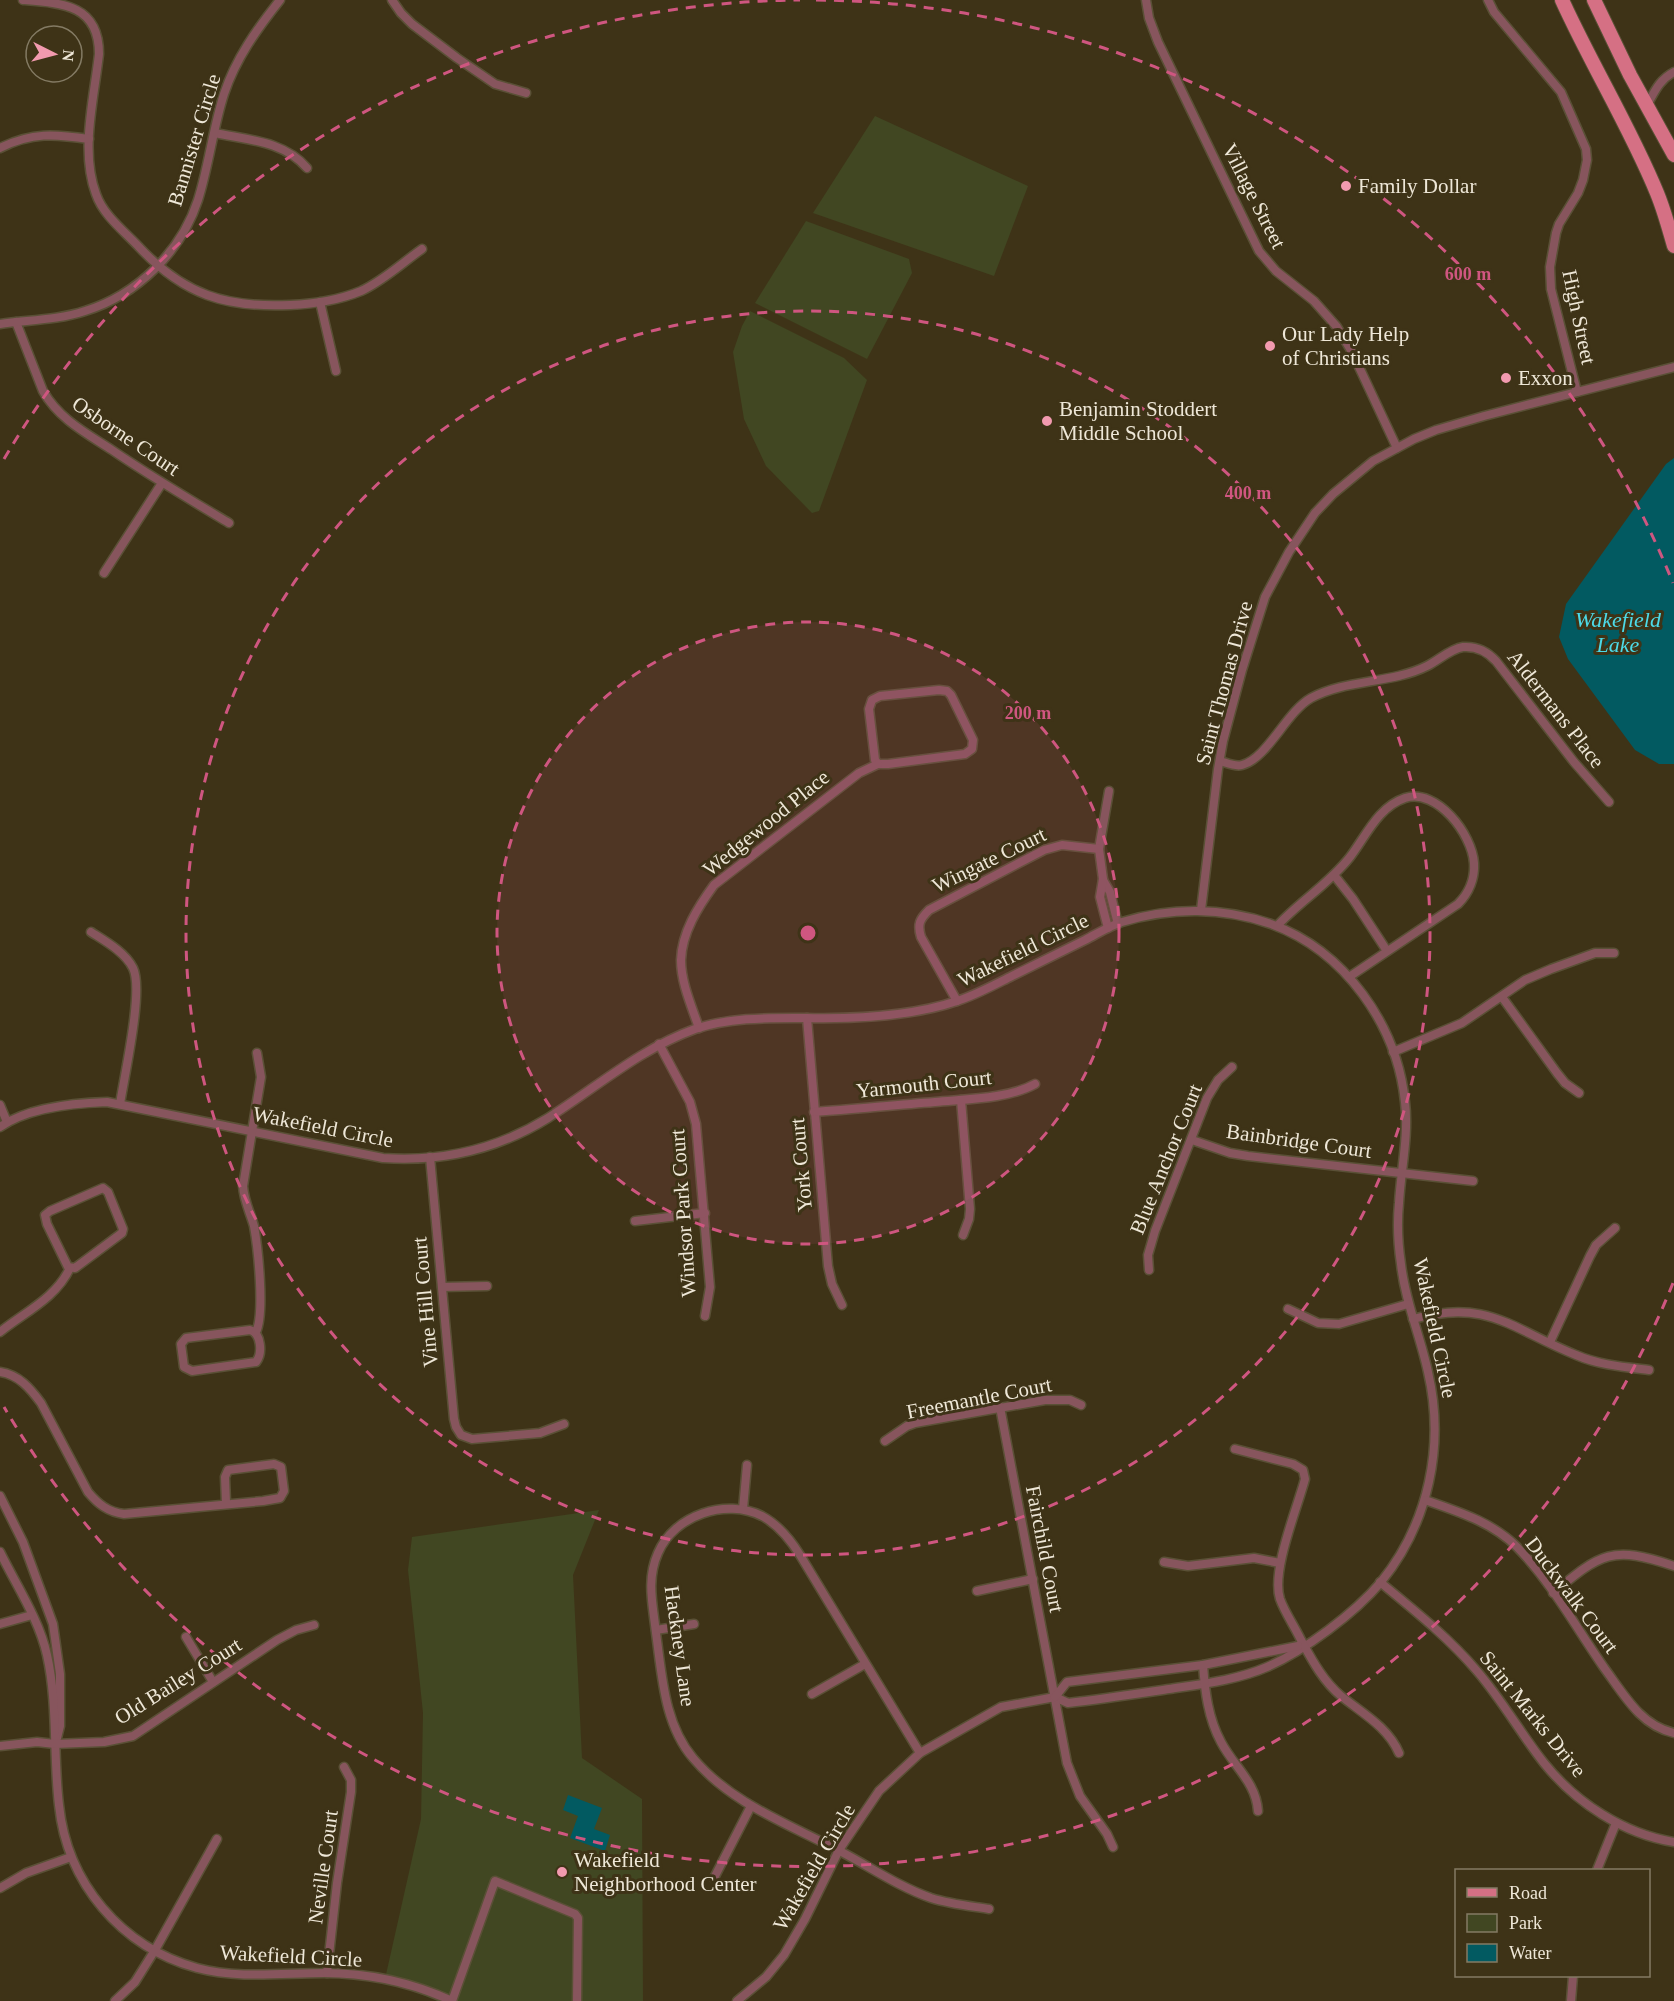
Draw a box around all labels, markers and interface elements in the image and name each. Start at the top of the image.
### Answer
north arrow [24,24,84,84]
text: N [59,49,77,63]
street label: Bannister Circle [162,71,226,209]
street label: Village Street [1217,139,1291,253]
place label: Family Dollar [1358,174,1476,198]
marker: Family Dollar [1339,179,1353,193]
text: 600 m [1445,264,1491,284]
street label: High Street [1557,267,1601,367]
place label: Our Lady Help of Christians [1282,322,1409,370]
marker: Our Lady Help of Christians [1263,339,1277,353]
place label: Exxon [1518,366,1573,390]
marker: Exxon [1499,371,1513,385]
street label: Osborne Court [68,391,184,481]
place label: Benjamin Stoddert Middle School [1059,397,1217,445]
marker: Benjamin Stoddert Middle School [1040,414,1054,428]
text: 400 m [1225,483,1271,503]
street label: Saint Thomas Drive [1191,598,1257,768]
water label: Wakefield Lake [1575,607,1662,657]
street label: Aldermans Place [1503,645,1609,773]
text: 200 m [1005,703,1051,723]
street label: Wedgewood Place [698,765,834,881]
street label: Wingate Court [928,822,1050,898]
street label: Wakefield Circle [954,908,1092,992]
centre of rings [798,923,818,943]
street label: Yarmouth Court [855,1065,993,1103]
street label: Blue Anchor Court [1125,1080,1207,1238]
street label: Wakefield Circle [251,1102,395,1152]
street label: York Court [785,1117,817,1213]
street label: Bainbridge Court [1225,1119,1373,1163]
street label: Windsor Park Court [665,1128,701,1298]
street label: Vine Hill Court [407,1236,443,1368]
street label: Wakefield Circle [1408,1256,1462,1400]
street label: Freemantle Court [904,1372,1054,1424]
street label: Fairchild Court [1021,1483,1069,1615]
street label: Duckwalk Court [1520,1532,1624,1658]
street label: Hackney Lane [660,1584,700,1708]
street label: Old Bailey Court [110,1632,246,1730]
street label: Saint Marks Drive [1475,1646,1591,1782]
street label: Wakefield Circle [768,1799,860,1935]
street label: Neville Court [303,1808,343,1926]
place label: Wakefield Neighborhood Center [574,1848,757,1896]
marker: Wakefield Neighborhood Center [555,1865,569,1879]
legend [1455,1869,1650,1977]
text: Road [1509,1883,1547,1903]
text: Park [1509,1913,1542,1933]
street label: Wakefield Circle [219,1940,363,1972]
text: Water [1509,1943,1552,1963]

